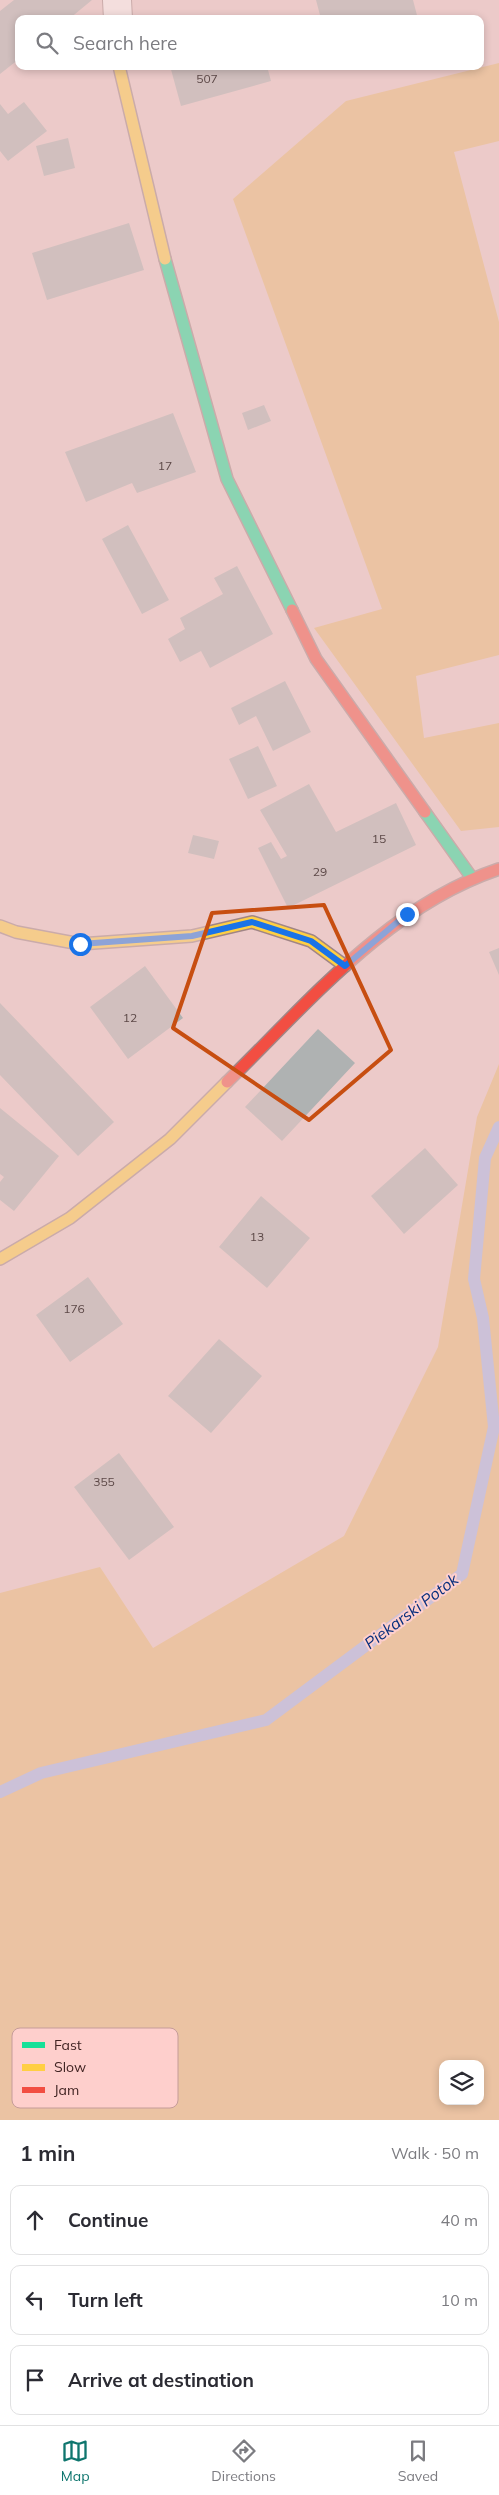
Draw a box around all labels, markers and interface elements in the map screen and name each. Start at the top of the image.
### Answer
search box [15,15,484,70]
icon: search [33,29,61,57]
text: Search here [73,31,177,55]
house number: 507 [196,71,218,86]
house number: 17 [158,458,172,473]
house number: 15 [372,831,386,846]
house number: 29 [313,864,327,879]
route end [396,903,419,926]
route start [69,933,92,956]
house number: 12 [123,1010,137,1025]
house number: 13 [250,1229,264,1244]
house number: 176 [63,1301,85,1316]
house number: 355 [93,1474,115,1489]
water label: Piekarski Potok [360,1569,463,1653]
legend [12,2028,178,2108]
text: Fast [54,2036,82,2054]
text: Slow [54,2058,86,2076]
map controls [439,2060,484,2105]
button: layers [439,2060,484,2105]
text: Jam [54,2081,79,2099]
text: 1 min [20,2140,75,2166]
text: Walk · 50 m [391,2143,479,2163]
icon: ahead [21,2206,49,2234]
text: Continue [68,2208,148,2232]
text: 40 m [441,2210,478,2230]
icon: left [21,2286,49,2314]
text: Turn left [68,2288,143,2312]
text: 10 m [441,2290,478,2310]
icon: arrive [21,2366,49,2394]
text: Arrive at destination [68,2368,254,2392]
tab: Map [61,2437,90,2485]
tab: Directions [211,2437,276,2485]
tab: Saved [398,2437,438,2485]

